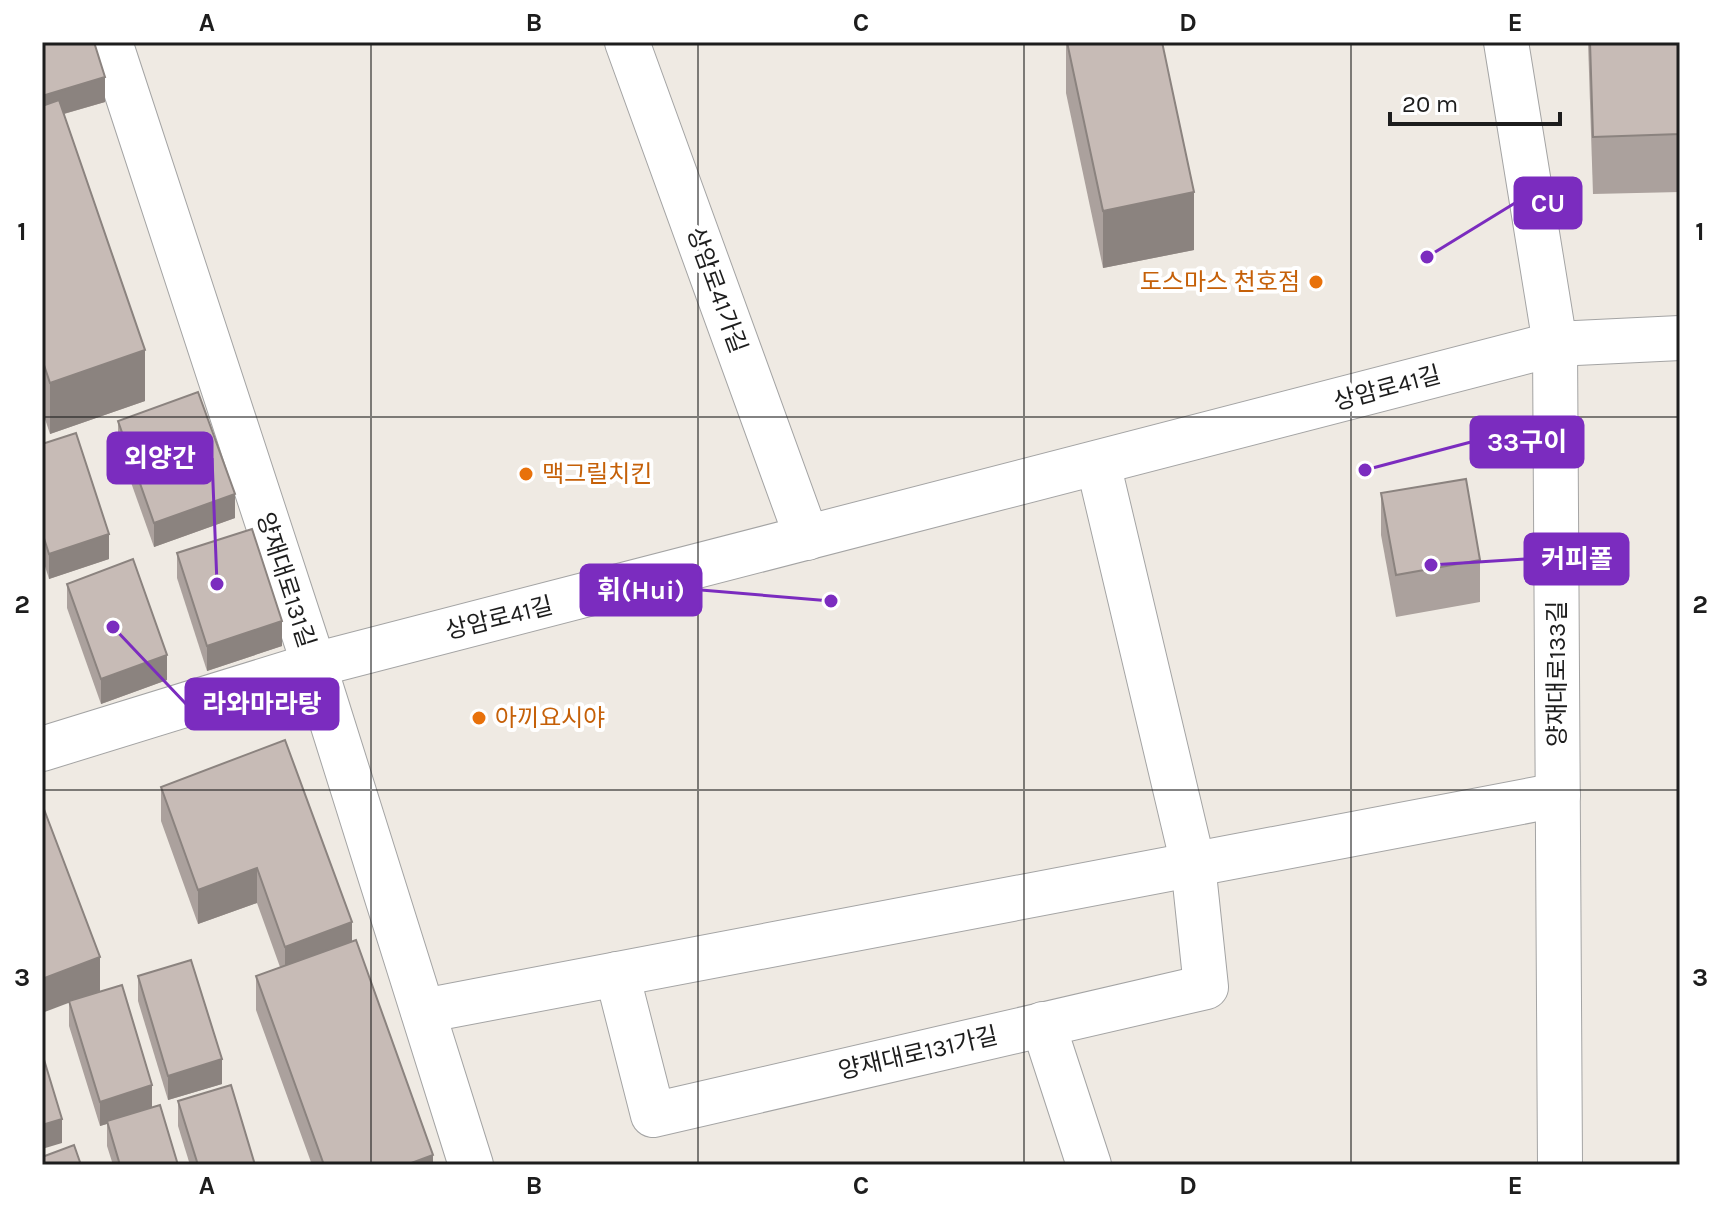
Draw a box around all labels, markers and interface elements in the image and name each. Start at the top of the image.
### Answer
text: A [199,7,215,38]
text: B [526,7,542,38]
text: C [853,7,869,38]
text: D [1179,7,1197,38]
text: E [1507,7,1523,38]
scale bar [1390,76,1560,126]
text: 20 m [1402,90,1458,118]
callout: CU [1515,178,1581,228]
text: CU [1531,188,1565,219]
text: 1 [17,216,27,247]
text: 1 [1695,216,1705,247]
street label: 상암로41가길 [681,223,753,357]
place label: 도스마스 천호점 [1140,268,1300,296]
marker: 도스마스 천호점 [1307,273,1325,291]
street label: 상암로41길 [1330,360,1444,416]
callout: 33구이 [1471,417,1583,467]
text: 33구이 [1487,427,1567,458]
callout: 외양간 [108,433,212,483]
text: 외양간 [124,443,196,474]
place label: 맥그릴치킨 [542,460,652,488]
marker: 맥그릴치킨 [517,465,535,483]
street label: 양재대로131길 [251,509,321,651]
callout: 커피폴 [1525,534,1628,584]
text: 커피폴 [1541,544,1613,575]
callout: 휘(Hui) [581,565,701,615]
text: 휘(Hui) [597,575,685,606]
text: 2 [14,589,30,620]
text: 2 [1692,589,1708,620]
street label: 상암로41길 [442,591,556,645]
street label: 양재대로133길 [1543,601,1571,747]
callout: 라와마라탕 [186,679,338,729]
text: 라와마라탕 [202,689,322,720]
place label: 아끼요시야 [495,704,605,732]
marker: 아끼요시야 [470,709,488,727]
text: 3 [14,962,30,993]
text: 3 [1692,962,1708,993]
street label: 양재대로131가길 [836,1021,1000,1085]
text: A [199,1170,215,1201]
text: B [526,1170,542,1201]
text: C [853,1170,869,1201]
text: D [1179,1170,1197,1201]
text: E [1507,1170,1523,1201]

